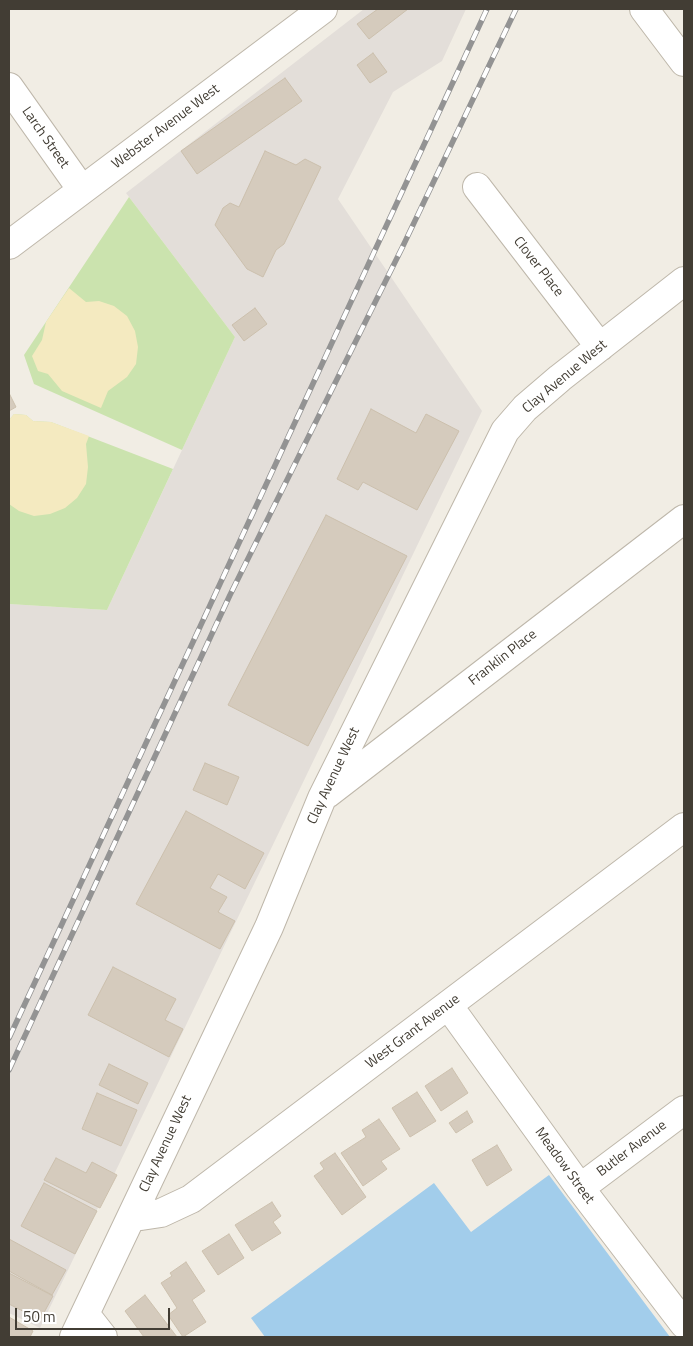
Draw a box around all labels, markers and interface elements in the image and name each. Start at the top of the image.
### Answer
street label: Webster Avenue West [109,81,223,173]
street label: Larch Street [18,104,72,172]
street label: Clover Place [509,234,567,300]
street label: Clay Avenue West [519,337,611,417]
street label: Franklin Place [466,626,540,690]
street label: Clay Avenue West [304,725,364,827]
street label: West Grant Avenue [363,991,463,1073]
street label: Clay Avenue West [136,1093,196,1195]
street label: Butler Avenue [594,1117,670,1181]
street label: Meadow Street [531,1125,597,1207]
scale bar [18,1298,172,1330]
text: 50 m [23,1305,56,1328]

